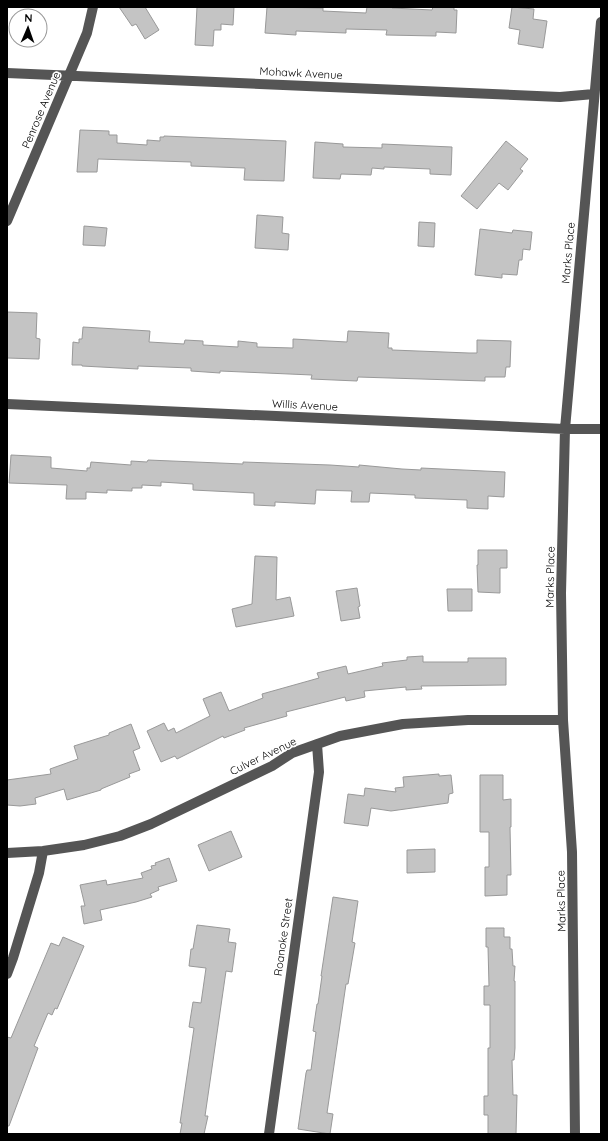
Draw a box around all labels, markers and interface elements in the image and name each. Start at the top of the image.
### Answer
north arrow [8,8,48,48]
text: N [24,11,33,25]
street label: Mohawk Avenue [259,64,343,82]
street label: Penrose Avenue [19,70,63,150]
street label: Marks Place [558,222,578,284]
street label: Willis Avenue [272,396,338,414]
street label: Marks Place [542,546,558,608]
street label: Culver Avenue [227,734,299,778]
street label: Marks Place [553,870,569,932]
street label: Roanoke Street [271,897,295,977]

